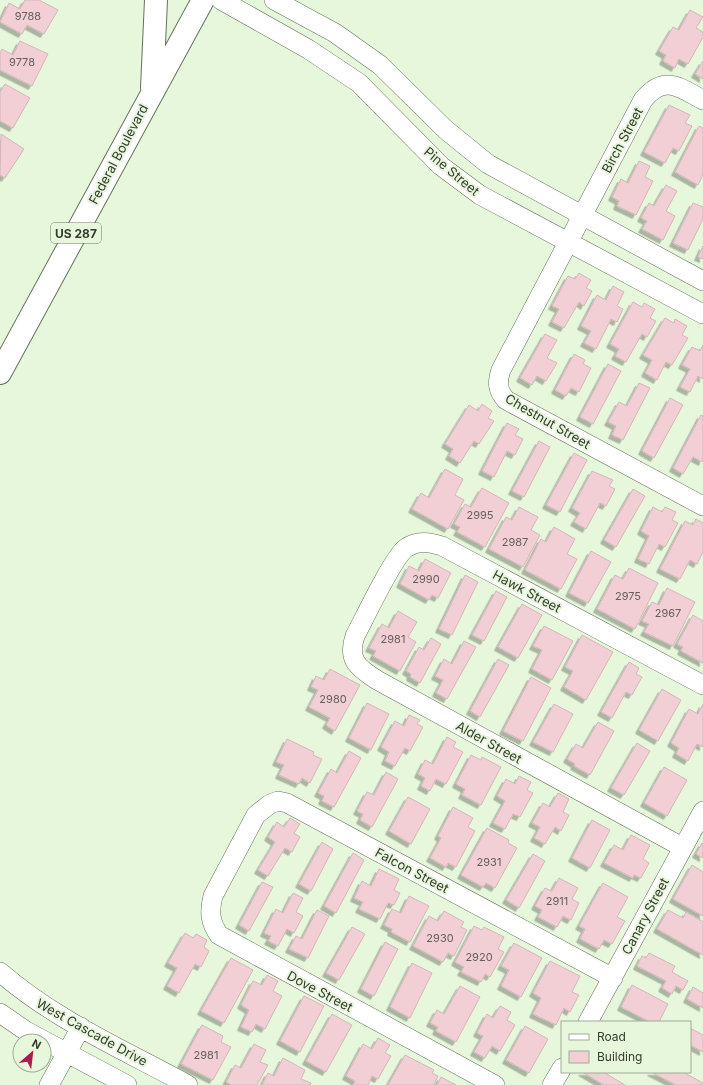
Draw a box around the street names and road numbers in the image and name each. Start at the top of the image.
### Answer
street label: Federal Boulevard [85,101,151,207]
street label: Birch Street [598,105,646,175]
street label: Pine Street [421,143,483,199]
road number: US 287 [51,223,101,243]
street label: Chestnut Street [502,390,594,452]
street label: Hawk Street [490,566,564,616]
street label: Alder Street [453,717,525,767]
street label: Falcon Street [372,844,452,896]
street label: Canary Street [618,875,672,957]
street label: Dove Street [284,967,356,1015]
street label: West Cascade Drive [34,995,150,1069]

